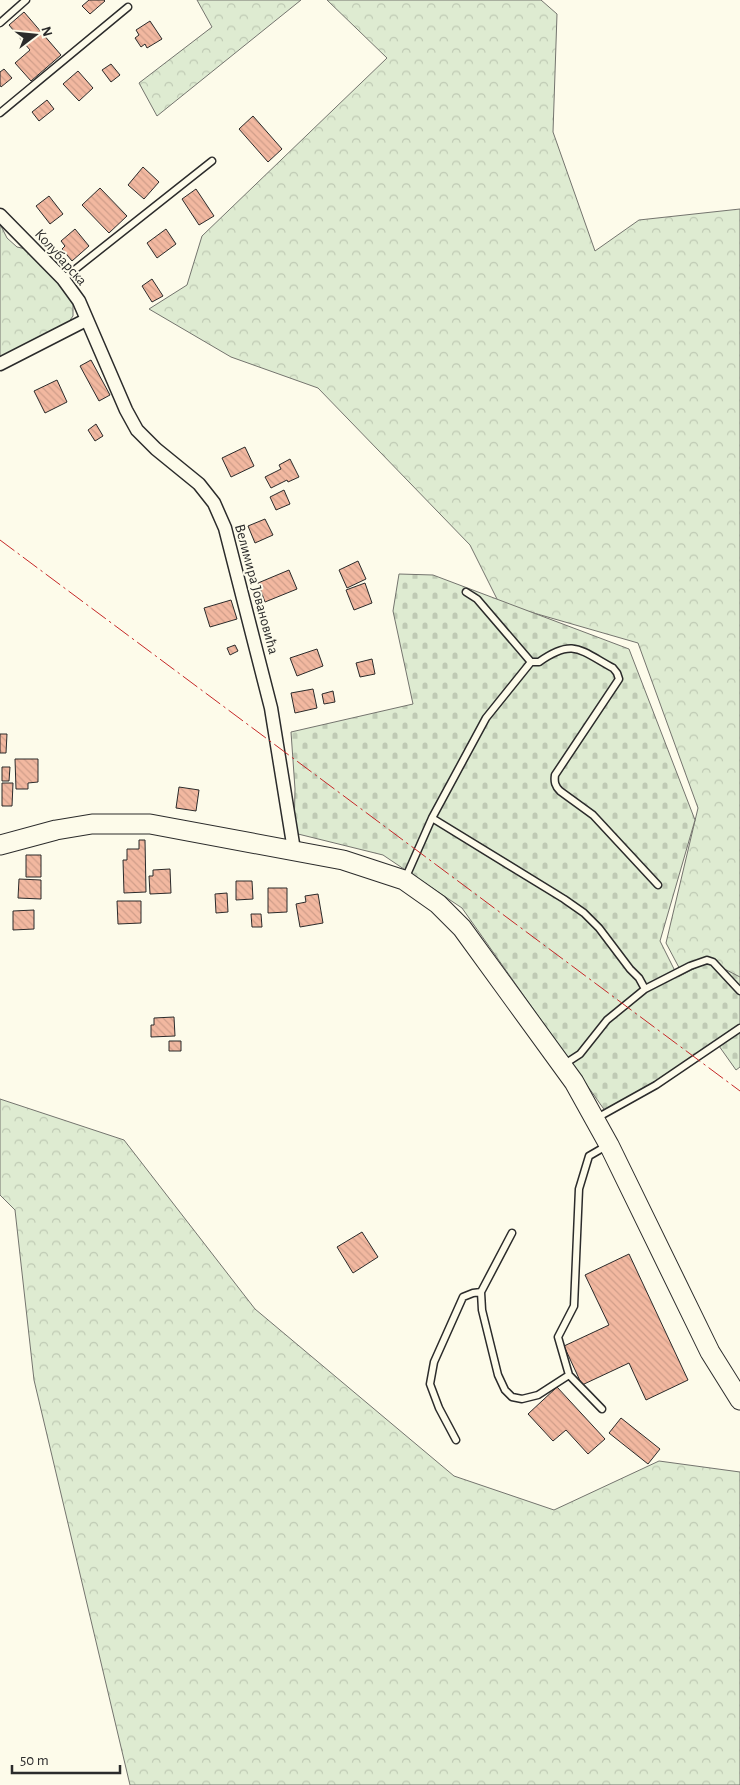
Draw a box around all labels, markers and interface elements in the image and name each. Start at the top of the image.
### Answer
north arrow [10,10,60,60]
text: N [38,25,55,38]
street label: Колубарска [32,226,90,288]
street label: Велимира Јовановића [232,522,281,656]
scale bar [12,1742,120,1774]
text: 50 m [20,1753,49,1768]

